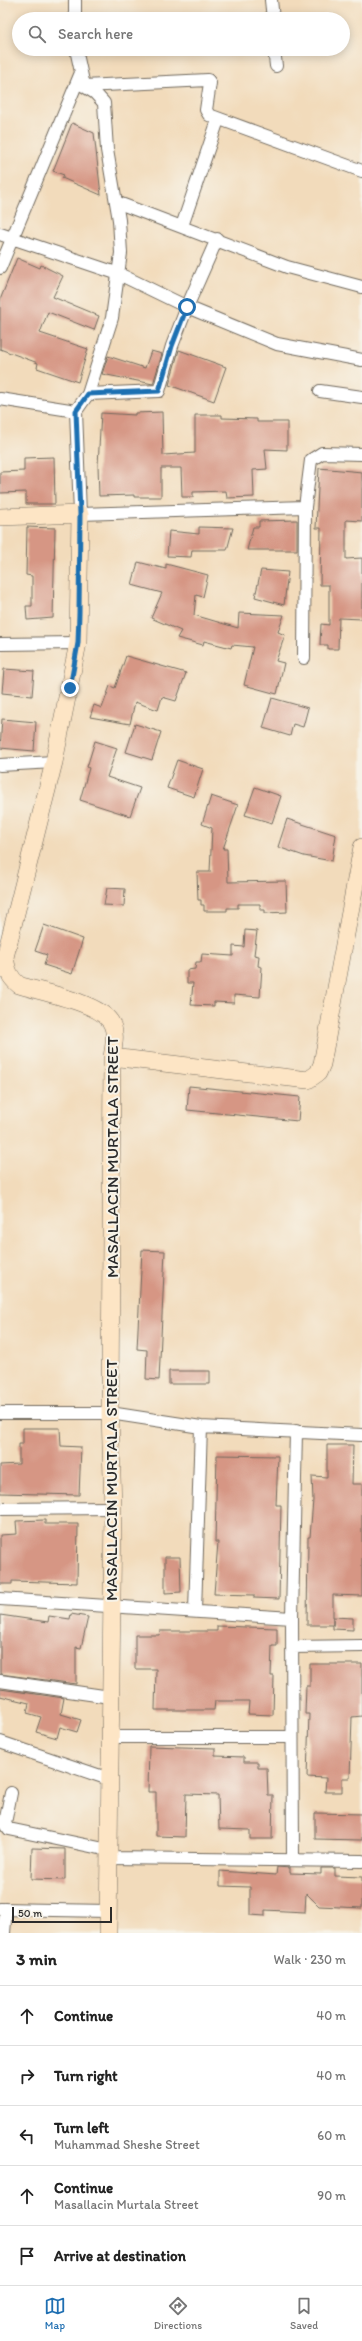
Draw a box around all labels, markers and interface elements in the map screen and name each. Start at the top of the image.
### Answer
search box [12,12,350,56]
icon: search [26,23,48,45]
text: Search here [58,25,133,43]
route start [178,298,196,316]
route end [61,679,79,697]
street label: MASALLACIN MURTALA STREET [102,1036,122,1278]
street label: MASALLACIN MURTALA STREET [101,1359,121,1601]
scale bar [12,1905,112,1924]
text: 50 m [18,1907,42,1920]
text: 3 min [16,1949,57,1969]
text: Walk · 230 m [274,1952,346,1967]
icon: ahead [16,2005,38,2027]
text: Continue [54,2007,113,2025]
text: 40 m [316,2008,346,2023]
icon: right [16,2065,38,2087]
text: Turn right [54,2067,118,2085]
text: 40 m [316,2068,346,2083]
text: Turn left [54,2119,109,2137]
icon: left [16,2125,38,2147]
text: 60 m [317,2128,346,2143]
text: Muhammad Sheshe Street [54,2137,200,2152]
text: Continue [54,2179,113,2197]
icon: ahead [16,2185,38,2207]
text: 90 m [317,2188,346,2203]
text: Masallacin Murtala Street [54,2197,199,2212]
icon: arrive [16,2245,38,2267]
text: Arrive at destination [54,2247,186,2265]
tab: Map [44,2295,66,2332]
tab: Directions [154,2295,202,2332]
tab: Saved [290,2295,318,2332]

